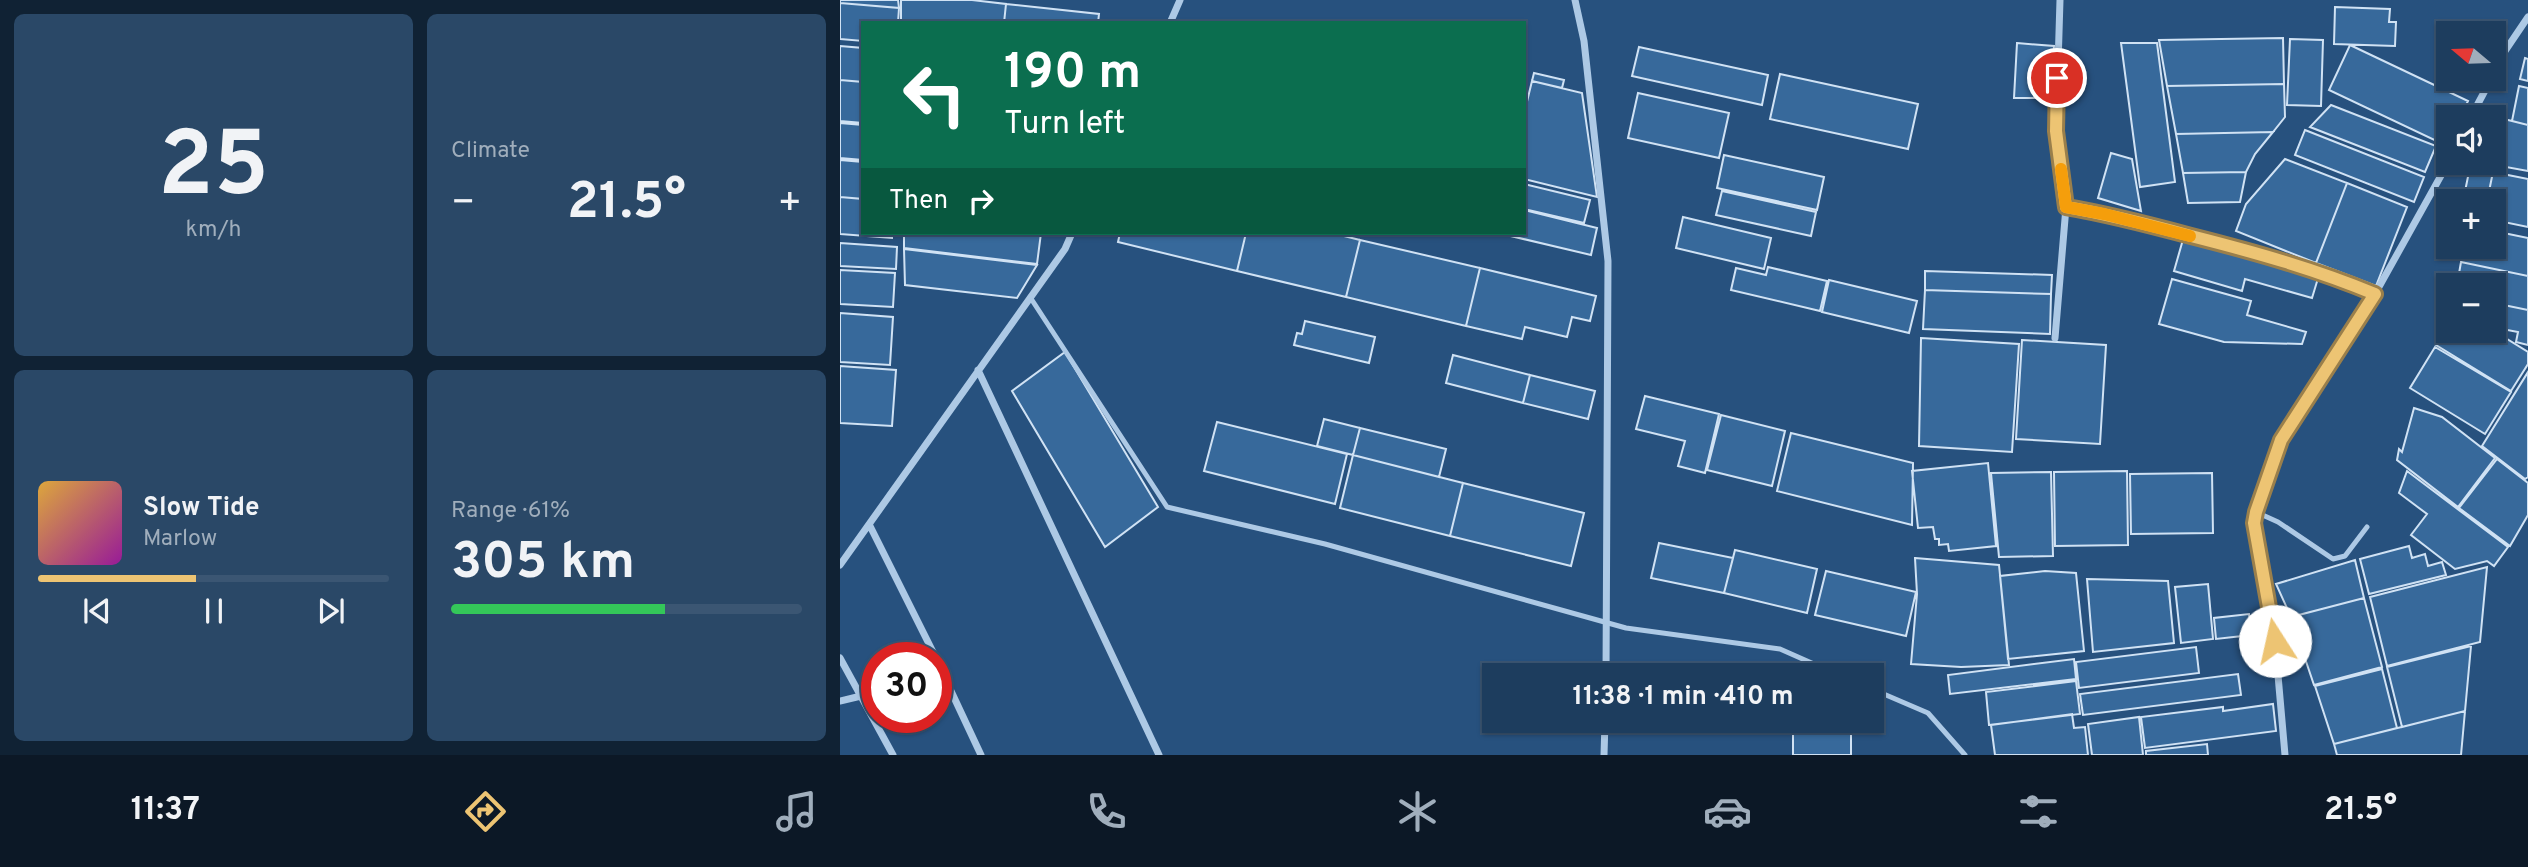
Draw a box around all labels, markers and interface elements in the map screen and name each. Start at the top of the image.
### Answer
north arrow [2436,21,2506,91]
map controls [2436,21,2506,343]
text: 190 m [1004,44,1141,106]
pin [2027,48,2087,108]
icon: left [889,49,980,140]
icon: arrive [2038,59,2076,97]
text: Turn left [1004,105,1125,145]
button: sound [2436,105,2506,175]
text: 25 [158,113,269,228]
text: Climate [451,137,530,166]
text: 21.5° [567,171,686,237]
text: − [451,180,476,229]
text: + [777,180,802,229]
icon: right [962,182,1000,220]
text: Then [889,185,948,218]
button: + [2436,189,2506,259]
text: km/h [186,216,241,245]
button: − [2436,273,2506,343]
text: Slow Tide [143,492,260,525]
text: Range · 61% [451,497,570,526]
text: Marlow [143,525,217,554]
text: 305 km [451,531,635,597]
icon: previous [78,592,116,630]
icon: pause [195,592,233,630]
icon: next [312,592,350,630]
position arrow [2238,604,2312,678]
speed limit sign: 30 [861,642,952,733]
text: 11:38 · 1 min · 410 m [1573,681,1793,714]
icon: directions [461,787,510,836]
icon: music [772,787,821,836]
icon: phone [1082,787,1131,836]
icon: climate [1393,787,1442,836]
icon: car [1703,787,1752,836]
icon: filters [2014,787,2063,836]
text: 11:37 [131,791,200,831]
text: 21.5° [2324,791,2397,831]

